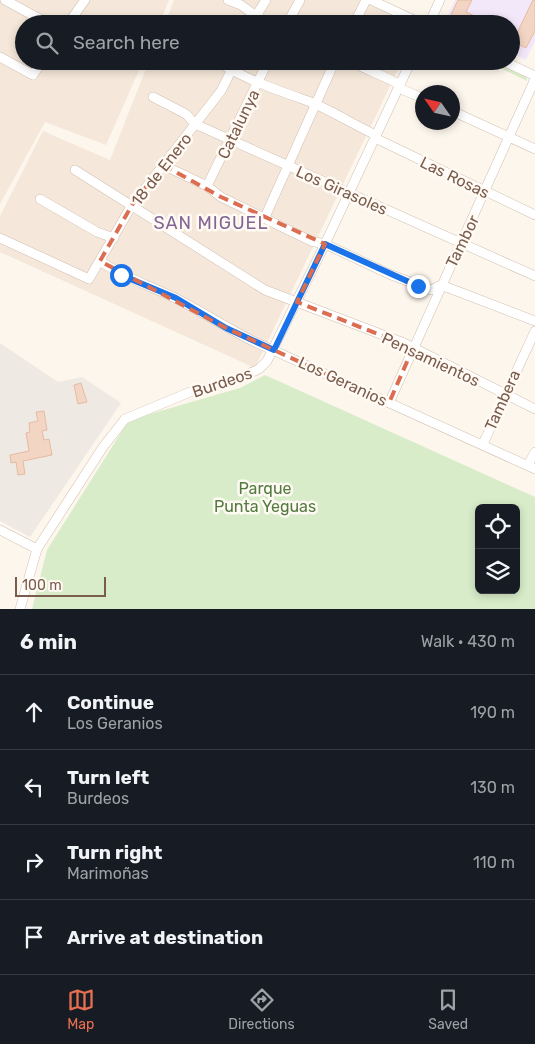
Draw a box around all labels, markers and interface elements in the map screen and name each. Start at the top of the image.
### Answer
search box [15,15,520,70]
icon: search [33,29,61,57]
text: Search here [73,31,180,54]
north arrow [415,85,460,130]
street label: Catalunya [214,86,263,162]
street label: 18 de Enero [127,129,196,209]
street label: Las Rosas [417,153,492,202]
street label: Los Girasoles [293,162,390,219]
district label: SAN MIGUEL [153,212,269,234]
street label: Tambor [442,212,483,270]
route start [110,264,133,287]
route end [407,275,430,298]
street label: Pensamientos [379,328,483,390]
street label: Los Geranios [295,353,390,410]
street label: Burdeos [190,363,255,402]
street label: Tambera [481,367,524,433]
park label: Parque Punta Yeguas [214,479,316,516]
map controls [475,504,520,594]
button: locate [475,504,520,549]
button: layers [475,549,520,594]
scale bar [15,574,106,597]
text: 100 m [22,577,62,594]
text: 6 min [20,629,77,654]
text: Walk · 430 m [421,632,515,651]
text: Continue [67,691,154,714]
icon: ahead [20,698,48,726]
text: 190 m [470,703,515,722]
text: Los Geranios [67,714,163,733]
text: Turn left [67,766,149,789]
icon: left [20,773,48,801]
text: 130 m [470,778,515,797]
text: Burdeos [67,789,129,808]
text: Turn right [67,841,162,864]
icon: right [20,848,48,876]
text: 110 m [473,853,515,872]
text: Marimoñas [67,864,149,883]
icon: arrive [20,923,48,951]
text: Arrive at destination [67,926,263,949]
tab: Map [67,986,95,1033]
tab: Directions [228,986,295,1033]
tab: Saved [428,986,468,1033]

